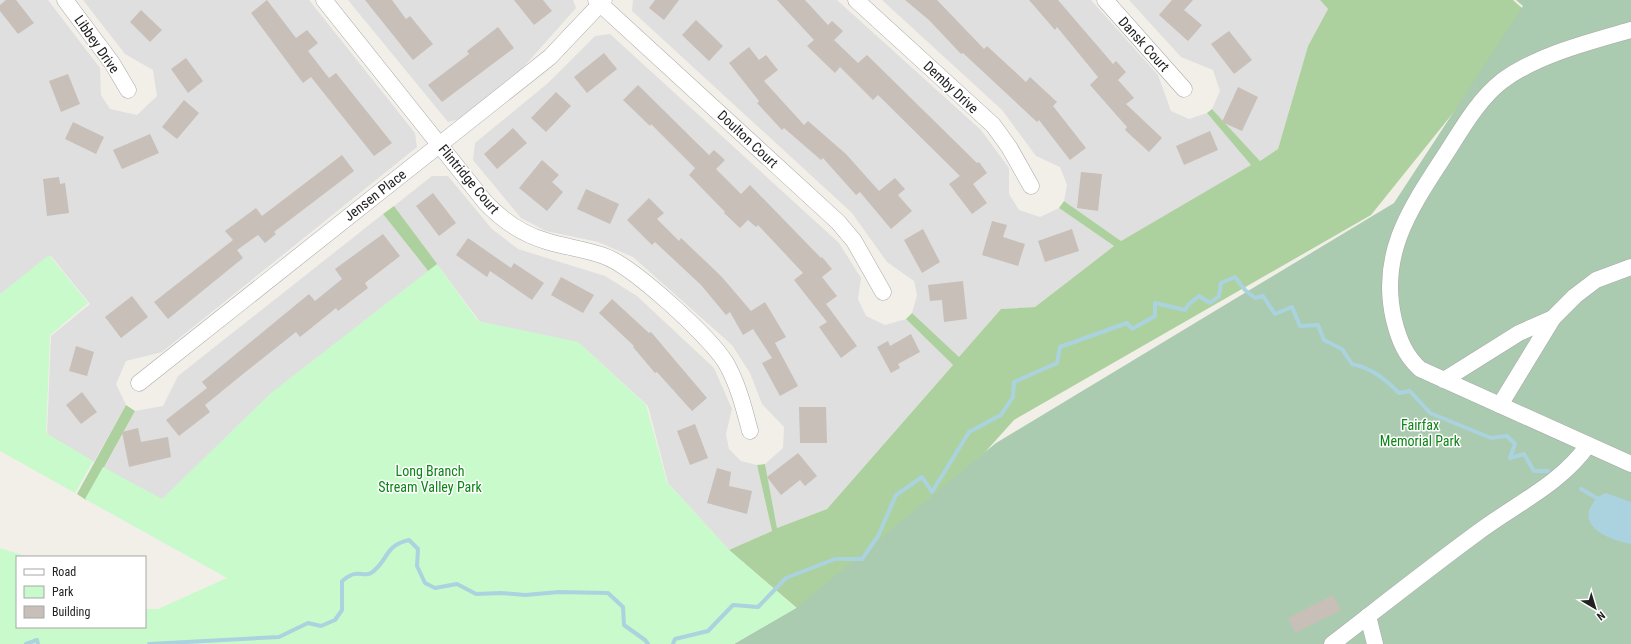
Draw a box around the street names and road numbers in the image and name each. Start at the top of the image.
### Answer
street label: Libbey Drive [71,12,123,76]
street label: Dansk Court [1115,13,1173,75]
street label: Demby Drive [920,58,982,117]
street label: Doulton Court [715,107,781,171]
street label: Flintridge Court [435,141,503,217]
street label: Jensen Place [341,166,409,224]

